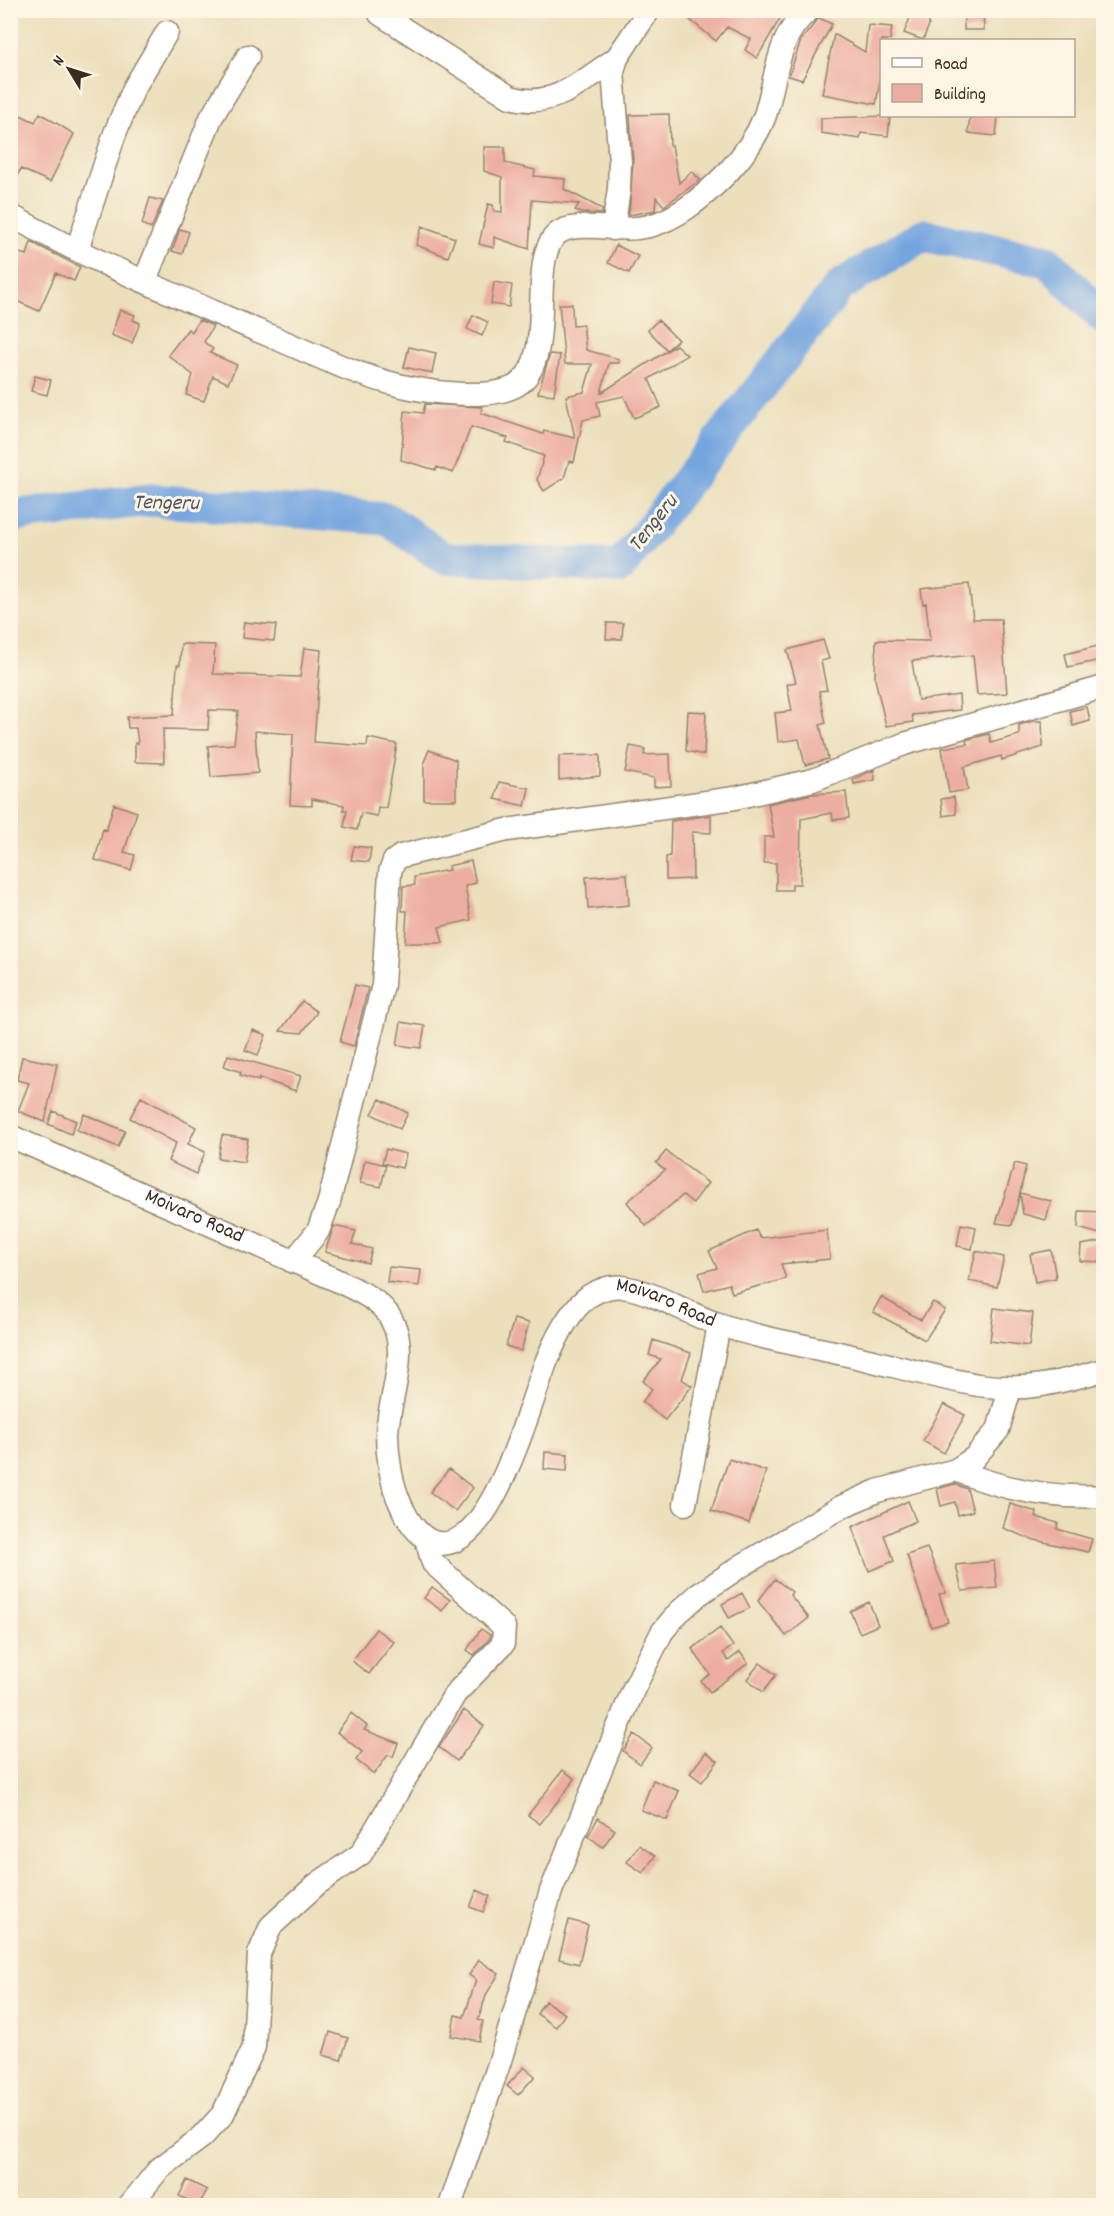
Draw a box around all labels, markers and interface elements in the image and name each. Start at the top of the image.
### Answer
north arrow [39,39,99,99]
legend [880,39,1075,117]
text: N [48,51,71,71]
text: Road [934,53,968,78]
text: Building [934,83,986,108]
water label: Tengeru [622,487,687,559]
water label: Tengeru [133,488,201,520]
street label: Moivaro Road [140,1182,248,1252]
street label: Moivaro Road [614,1271,720,1337]

